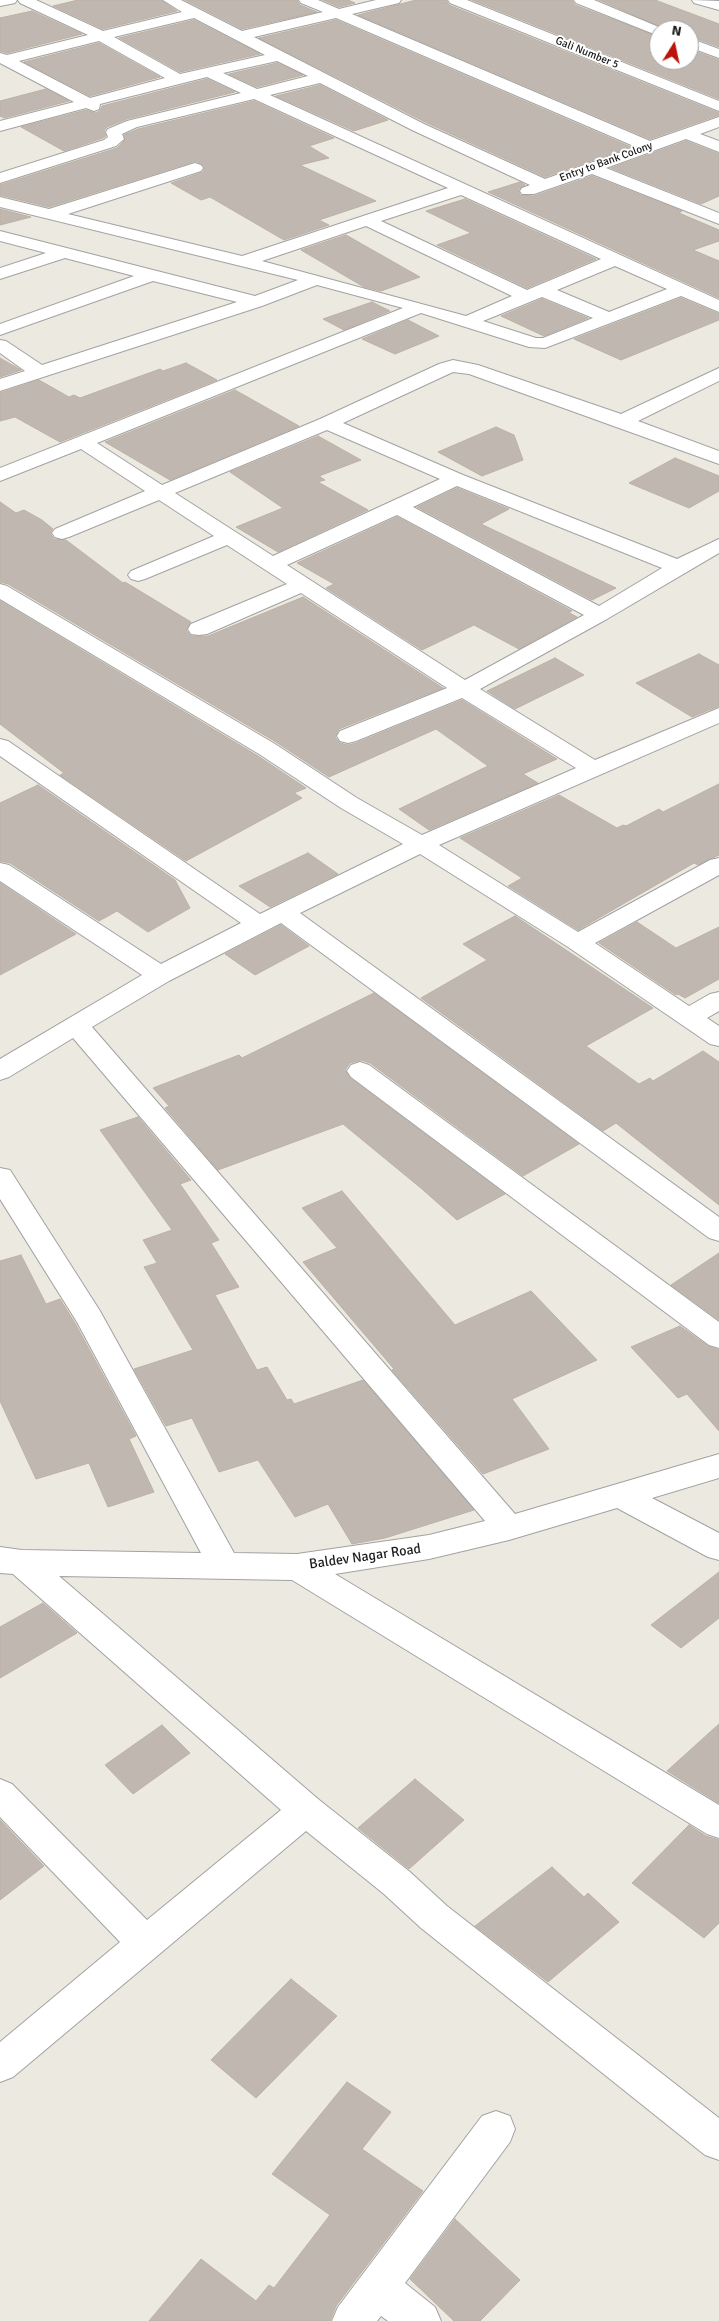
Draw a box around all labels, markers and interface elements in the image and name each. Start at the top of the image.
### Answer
north arrow [649,20,699,70]
text: N [670,22,683,40]
street label: Gali Number 5 [553,34,621,72]
street label: Entry to Bank Colony [558,139,654,185]
street label: Baldev Nagar Road [308,1541,422,1573]

